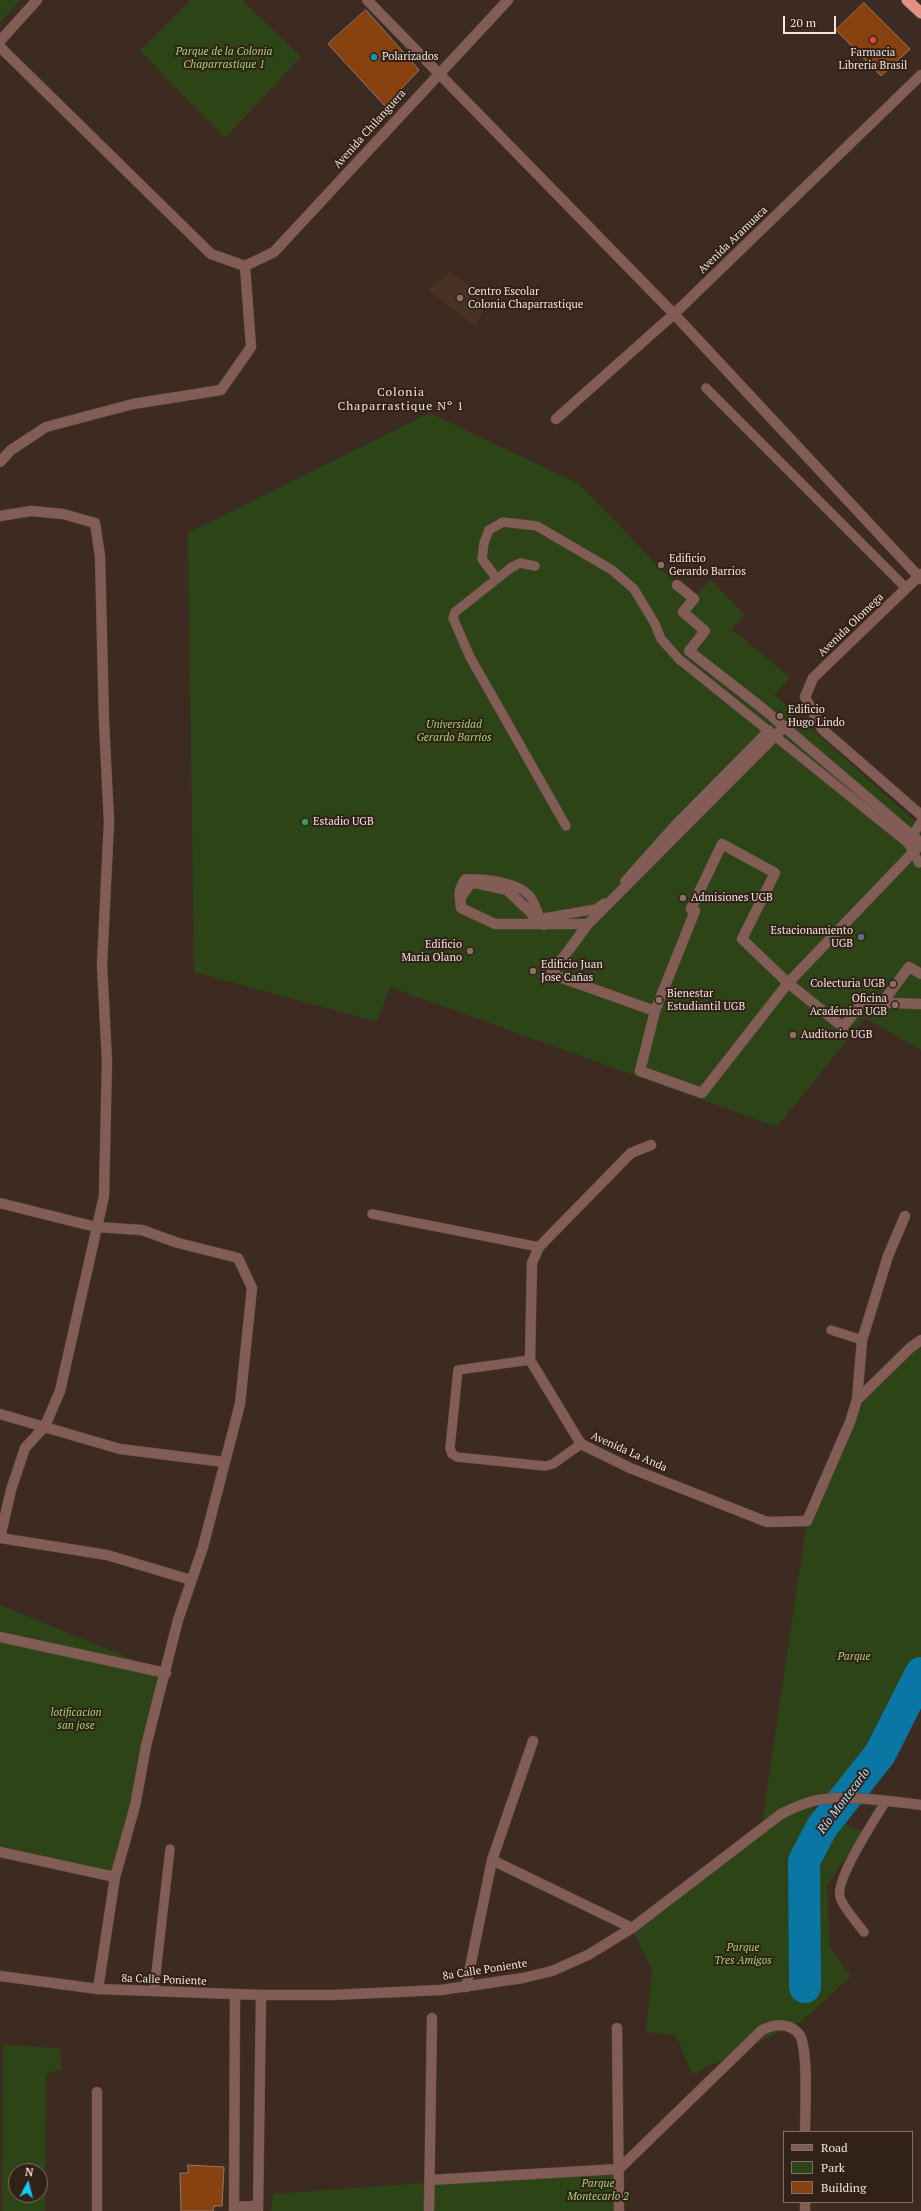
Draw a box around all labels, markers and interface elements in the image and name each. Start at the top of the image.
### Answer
scale bar [785,8,838,34]
text: 20 m [790,15,816,30]
marker: Farmacia Libreria Brasil [868,35,878,45]
park label: Parque de la Colonia Chaparrastique 1 [176,45,272,71]
place label: Farmacia Libreria Brasil [839,46,907,72]
place label: Polarizados [382,50,439,64]
marker: Polarizados [369,52,379,62]
street label: Avenida Chilanguera [331,87,409,171]
street label: Avenida Aramuaca [696,204,770,276]
place label: Centro Escolar Colonia Chaparrastique [468,285,583,311]
marker: Centro Escolar Colonia Chaparrastique [455,293,465,303]
district label: Colonia Chaparrastique Nº 1 [347,386,455,414]
place label: Edificio Gerardo Barrios [669,552,746,578]
marker: Edificio Gerardo Barrios [656,560,666,570]
street label: Avenida Olomega [816,590,886,660]
place label: Edificio Hugo Lindo [788,703,845,729]
marker: Edificio Hugo Lindo [775,711,785,721]
park label: Universidad Gerardo Barrios [416,718,492,744]
place label: Estadio UGB [313,815,374,829]
marker: Estadio UGB [300,817,310,827]
place label: Admisiones UGB [691,891,773,905]
marker: Admisiones UGB [678,893,688,903]
place label: Estacionamiento UGB [771,924,853,950]
marker: Estacionamiento UGB [856,932,866,942]
place label: Edificio Maria Olano [402,938,462,964]
marker: Edificio Maria Olano [465,946,475,956]
place label: Edificio Juan Jose Cañas [541,958,603,984]
marker: Edificio Juan Jose Cañas [528,966,538,976]
place label: Colecturia UGB [810,977,885,991]
marker: Colecturia UGB [888,979,898,989]
place label: Bienestar Estudiantil UGB [667,987,745,1013]
place label: Oficina Académica UGB [810,992,887,1018]
marker: Bienestar Estudiantil UGB [654,995,664,1005]
marker: Oficina Académica UGB [890,1000,900,1010]
place label: Auditorio UGB [801,1028,872,1042]
marker: Auditorio UGB [788,1030,798,1040]
street label: Avenida La Anda [589,1429,669,1475]
park label: Parque [837,1650,871,1664]
park label: lotificacion san jose [50,1706,102,1732]
water label: Río Montecarlo [815,1766,873,1836]
park label: Parque Tres Amigos [714,1941,772,1967]
street label: 8a Calle Poniente [442,1957,528,1983]
street label: 8a Calle Poniente [121,1972,207,1988]
legend [783,2131,913,2203]
text: Road [821,2140,848,2155]
text: Park [821,2160,845,2175]
north arrow [8,2163,48,2203]
text: N [24,2165,34,2180]
park label: Parque Montecarlo 2 [567,2177,629,2203]
text: Building [821,2180,866,2195]

